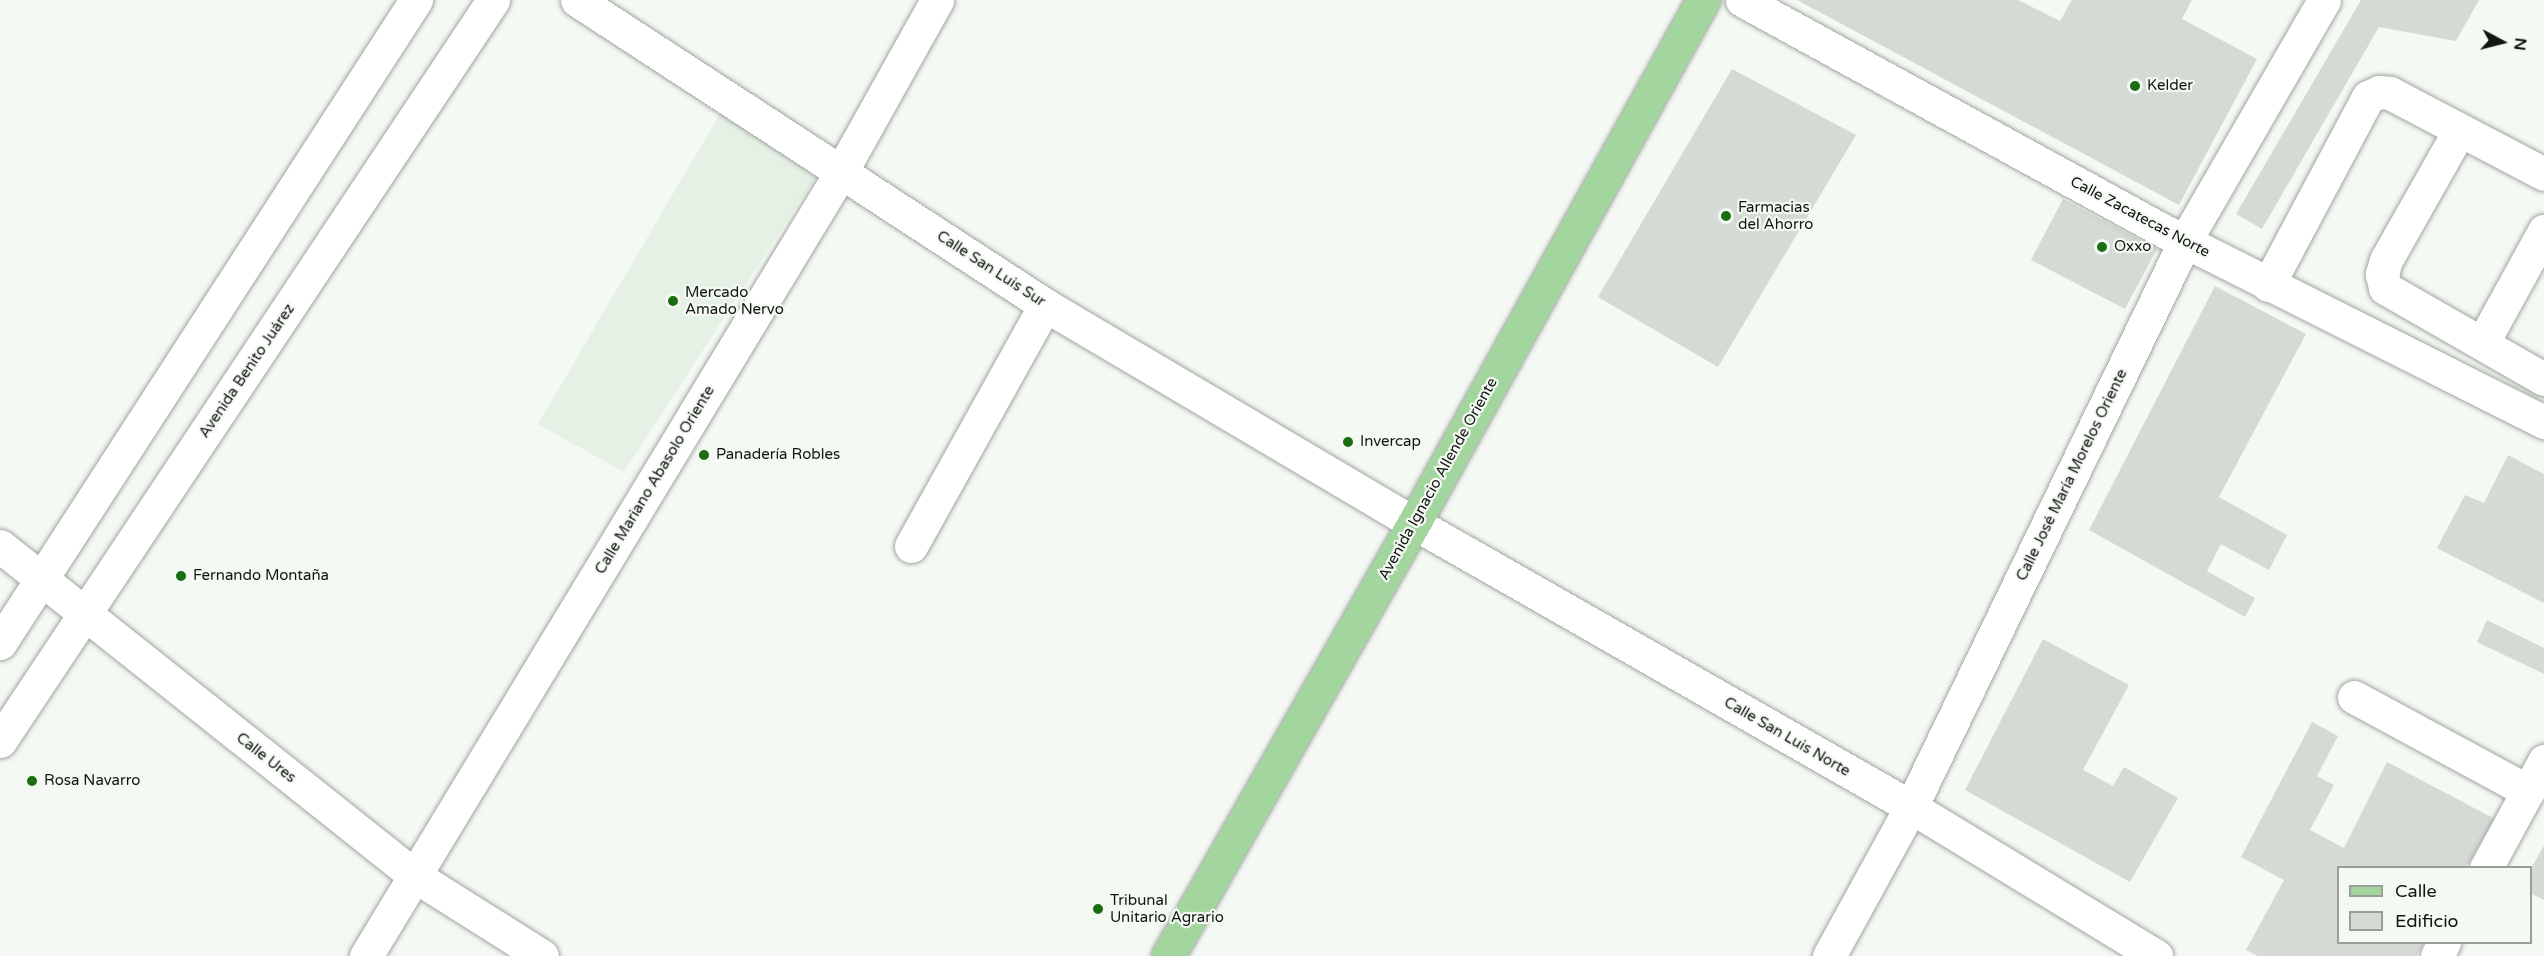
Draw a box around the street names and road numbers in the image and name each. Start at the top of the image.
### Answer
street label: Calle Zacatecas Norte [2067,173,2213,261]
street label: Calle San Luis Sur [933,227,1049,311]
street label: Avenida Benito Juárez [195,300,299,442]
street label: Calle José María Morelos Oriente [2013,366,2131,584]
street label: Avenida Ignacio Allende Oriente [1375,375,1501,583]
street label: Calle Mariano Abasolo Oriente [591,382,719,578]
street label: Calle San Luis Norte [1721,693,1853,781]
street label: Calle Ures [232,729,300,787]

